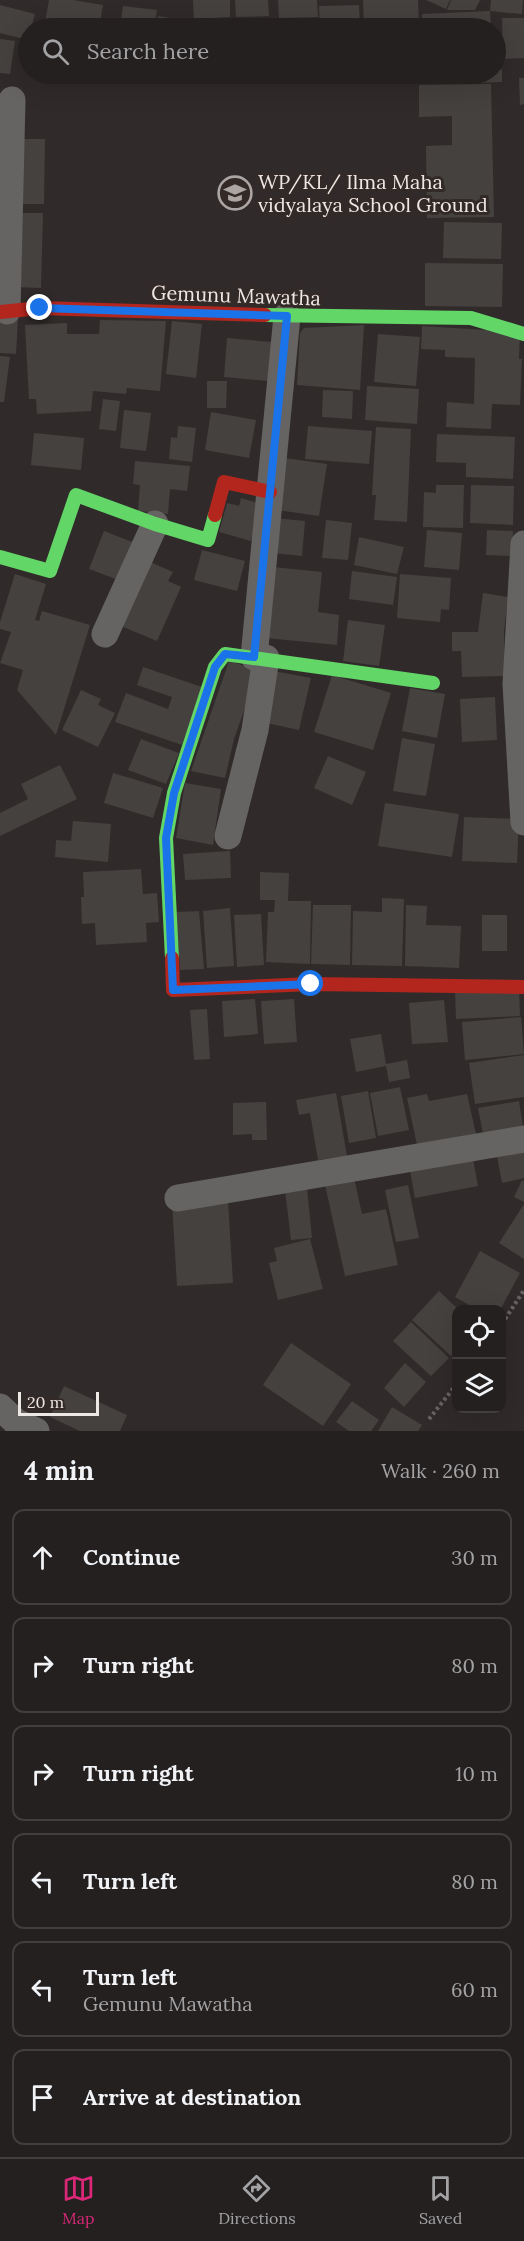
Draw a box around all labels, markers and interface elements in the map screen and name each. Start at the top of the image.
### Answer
search box [18,18,506,84]
icon: search [39,35,72,68]
text: Search here [87,37,209,65]
place label: WP/KL/ Ilma Maha vidyalaya School Ground [258,169,488,217]
school or university icon: WP/KL/ Ilma Maha vidyalaya School Ground [217,175,253,211]
street label: Gemunu Mawatha [151,280,321,310]
route end [26,294,52,320]
route start [297,970,323,996]
map controls [452,1305,506,1413]
button: locate [452,1305,506,1359]
button: layers [452,1359,506,1413]
scale bar [18,1389,99,1416]
text: 20 m [27,1392,64,1412]
text: 4 min [24,1454,94,1487]
text: Walk · 260 m [381,1458,500,1483]
icon: ahead [26,1541,59,1574]
text: Continue [83,1543,180,1571]
text: 30 m [451,1545,498,1570]
icon: right [26,1649,59,1682]
text: Turn right [83,1651,194,1679]
text: 80 m [451,1653,498,1678]
icon: right [26,1757,59,1790]
text: Turn right [83,1759,194,1787]
text: 10 m [455,1761,498,1786]
icon: left [26,1865,59,1898]
text: Turn left [83,1867,177,1895]
text: 80 m [451,1869,498,1894]
text: Turn left [83,1963,177,1991]
icon: left [26,1973,59,2006]
text: 60 m [451,1977,498,2002]
text: Gemunu Mawatha [83,1991,253,2016]
icon: arrive [26,2081,59,2114]
text: Arrive at destination [83,2083,301,2111]
tab: Map [62,2172,95,2228]
tab: Directions [218,2172,296,2228]
tab: Saved [419,2172,462,2228]

